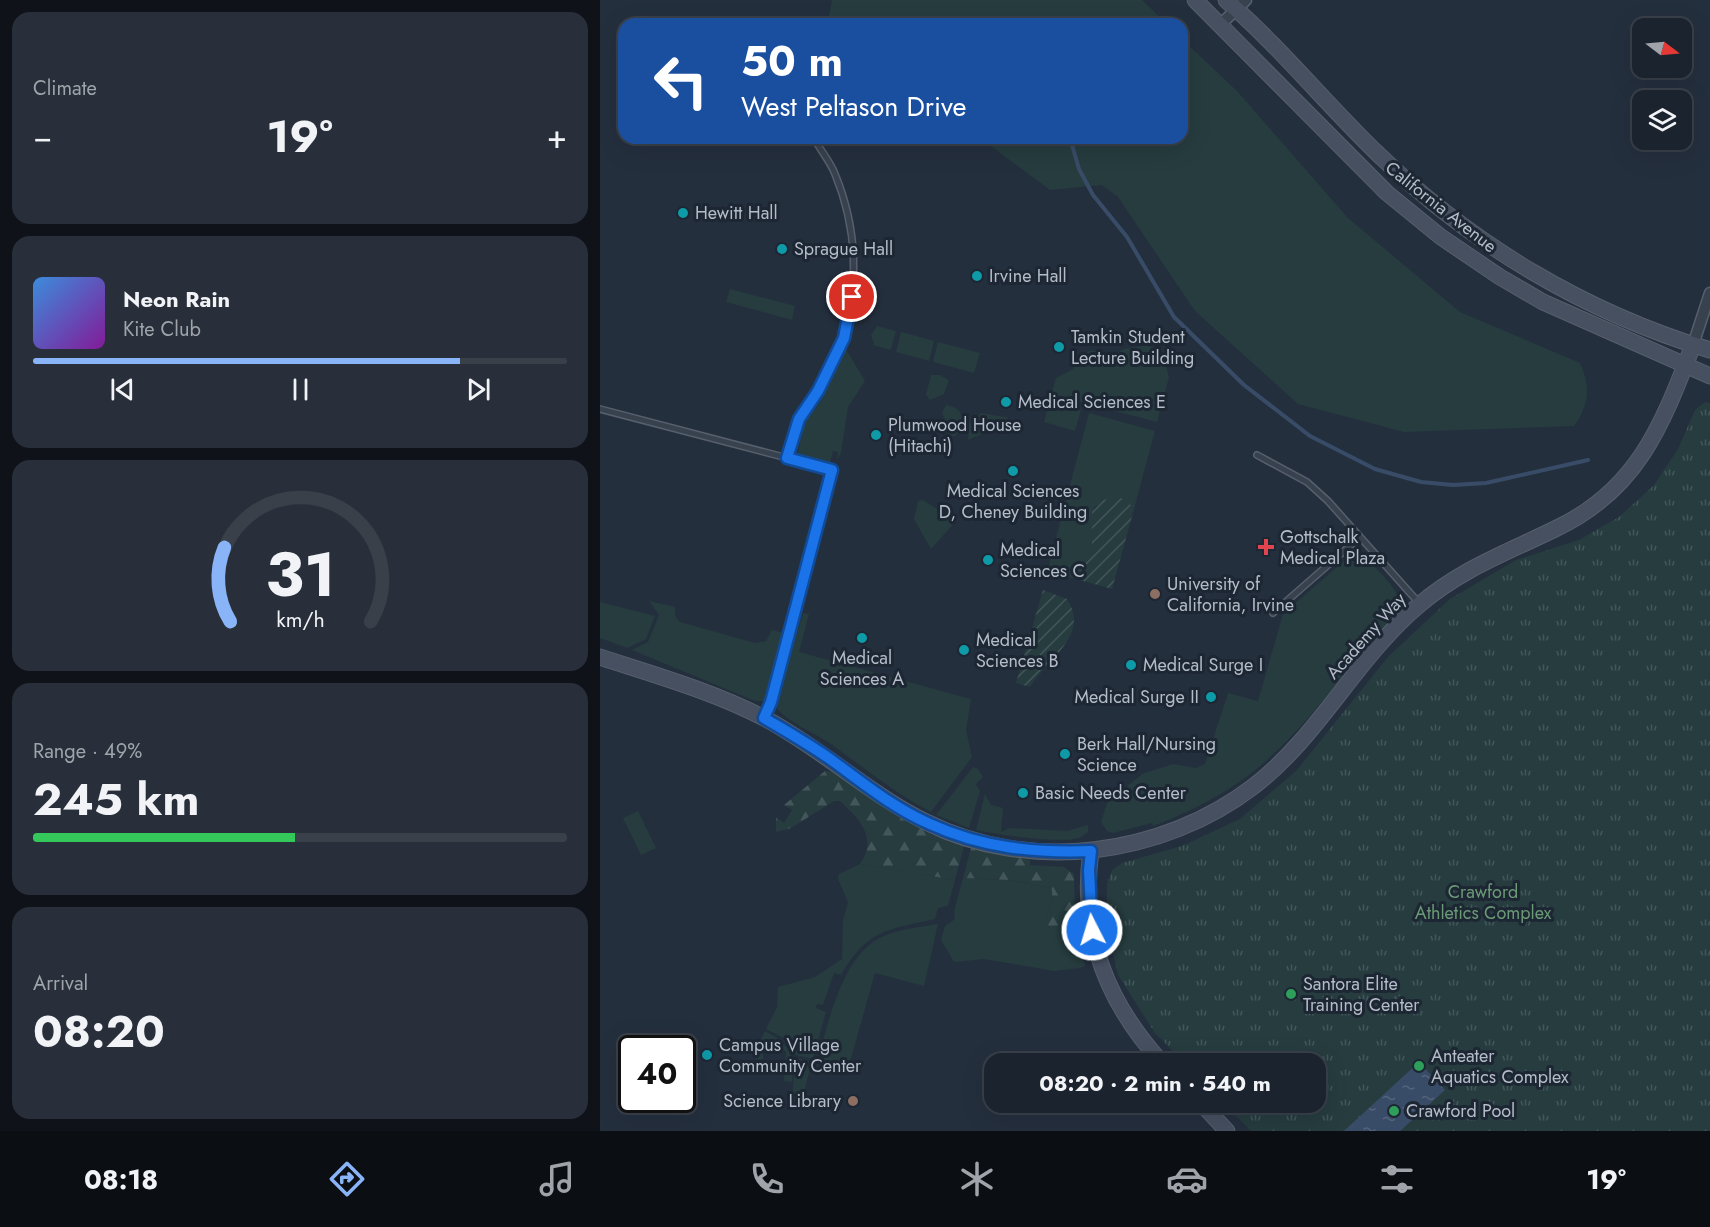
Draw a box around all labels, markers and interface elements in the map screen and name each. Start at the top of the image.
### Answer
north arrow [1632,18,1692,78]
map controls [1632,18,1692,150]
text: 50 m [741,31,843,92]
icon: left [642,42,720,120]
text: Climate [33,74,97,103]
text: West Peltason Drive [741,87,966,126]
button: layers [1632,90,1692,150]
text: 19° [266,104,333,169]
text: − [33,113,52,160]
text: + [547,113,567,160]
street label: California Avenue [1380,155,1502,259]
place label: Hewitt Hall [695,200,778,226]
marker: Hewitt Hall [676,206,690,220]
place label: Sprague Hall [794,236,893,262]
marker: Sprague Hall [775,242,789,256]
place label: Irvine Hall [989,263,1067,289]
marker: Irvine Hall [970,269,984,283]
pin [826,271,877,322]
icon: arrive [835,280,868,313]
text: Neon Rain [123,283,230,315]
text: Kite Club [123,315,201,344]
place label: Tamkin Student Lecture Building [1071,324,1194,371]
marker: Tamkin Student Lecture Building [1052,340,1066,354]
icon: previous [106,373,139,406]
icon: pause [284,373,317,406]
icon: next [462,373,495,406]
place label: Medical Sciences E [1018,389,1166,415]
marker: Medical Sciences E [999,395,1013,409]
place label: Plumwood House (Hitachi) [888,412,1021,459]
marker: Plumwood House (Hitachi) [869,428,883,442]
marker: Medical Sciences D, Cheney Building [1006,464,1020,478]
place label: Medical Sciences D, Cheney Building [939,478,1087,525]
place label: Gottschalk Medical Plaza [1280,524,1385,571]
text: 31 [265,530,335,620]
place label: Medical Sciences C [1000,537,1085,584]
marker: Gottschalk Medical Plaza [1257,538,1275,556]
marker: Medical Sciences C [981,553,995,567]
place label: University of California, Irvine [1167,571,1294,618]
marker: University of California, Irvine [1148,587,1162,601]
street label: Academy Way [1320,587,1412,685]
text: km/h [276,605,324,636]
place label: Medical Sciences B [976,627,1058,674]
marker: Medical Sciences A [855,631,869,645]
marker: Medical Sciences B [957,643,971,657]
place label: Medical Sciences A [820,645,904,692]
place label: Medical Surge I [1143,652,1263,678]
marker: Medical Surge I [1124,658,1138,672]
place label: Medical Surge II [1074,684,1199,710]
marker: Medical Surge II [1204,690,1218,704]
place label: Berk Hall/Nursing Science [1077,731,1216,778]
text: Range · 49% [33,737,142,766]
marker: Berk Hall/Nursing Science [1058,747,1072,761]
text: 245 km [33,767,199,832]
place label: Basic Needs Center [1035,780,1187,806]
marker: Basic Needs Center [1016,786,1030,800]
park label: Crawford Athletics Complex [1415,879,1552,926]
position arrow [1060,898,1124,962]
text: Arrival [33,969,88,998]
place label: Santora Elite Training Center [1303,971,1420,1018]
marker: Santora Elite Training Center [1284,987,1298,1001]
text: 08:20 [33,999,165,1064]
place label: Campus Village Community Center [719,1032,862,1079]
speed limit sign: 40 [618,1035,696,1113]
place label: Anteater Aquatics Complex [1431,1043,1569,1090]
marker: Campus Village Community Center [700,1048,714,1062]
marker: Anteater Aquatics Complex [1412,1059,1426,1073]
text: 08:20 · 2 min · 540 m [1039,1067,1271,1099]
place label: Science Library [723,1088,841,1114]
marker: Science Library [846,1094,860,1108]
place label: Crawford Pool [1406,1098,1515,1124]
marker: Crawford Pool [1387,1104,1401,1118]
icon: directions [326,1158,368,1200]
icon: music [536,1158,578,1200]
icon: phone [746,1158,788,1200]
icon: climate [956,1158,998,1200]
icon: car [1166,1158,1208,1200]
icon: filters [1376,1158,1418,1200]
text: 08:18 [84,1160,158,1199]
text: 19° [1586,1160,1626,1199]

